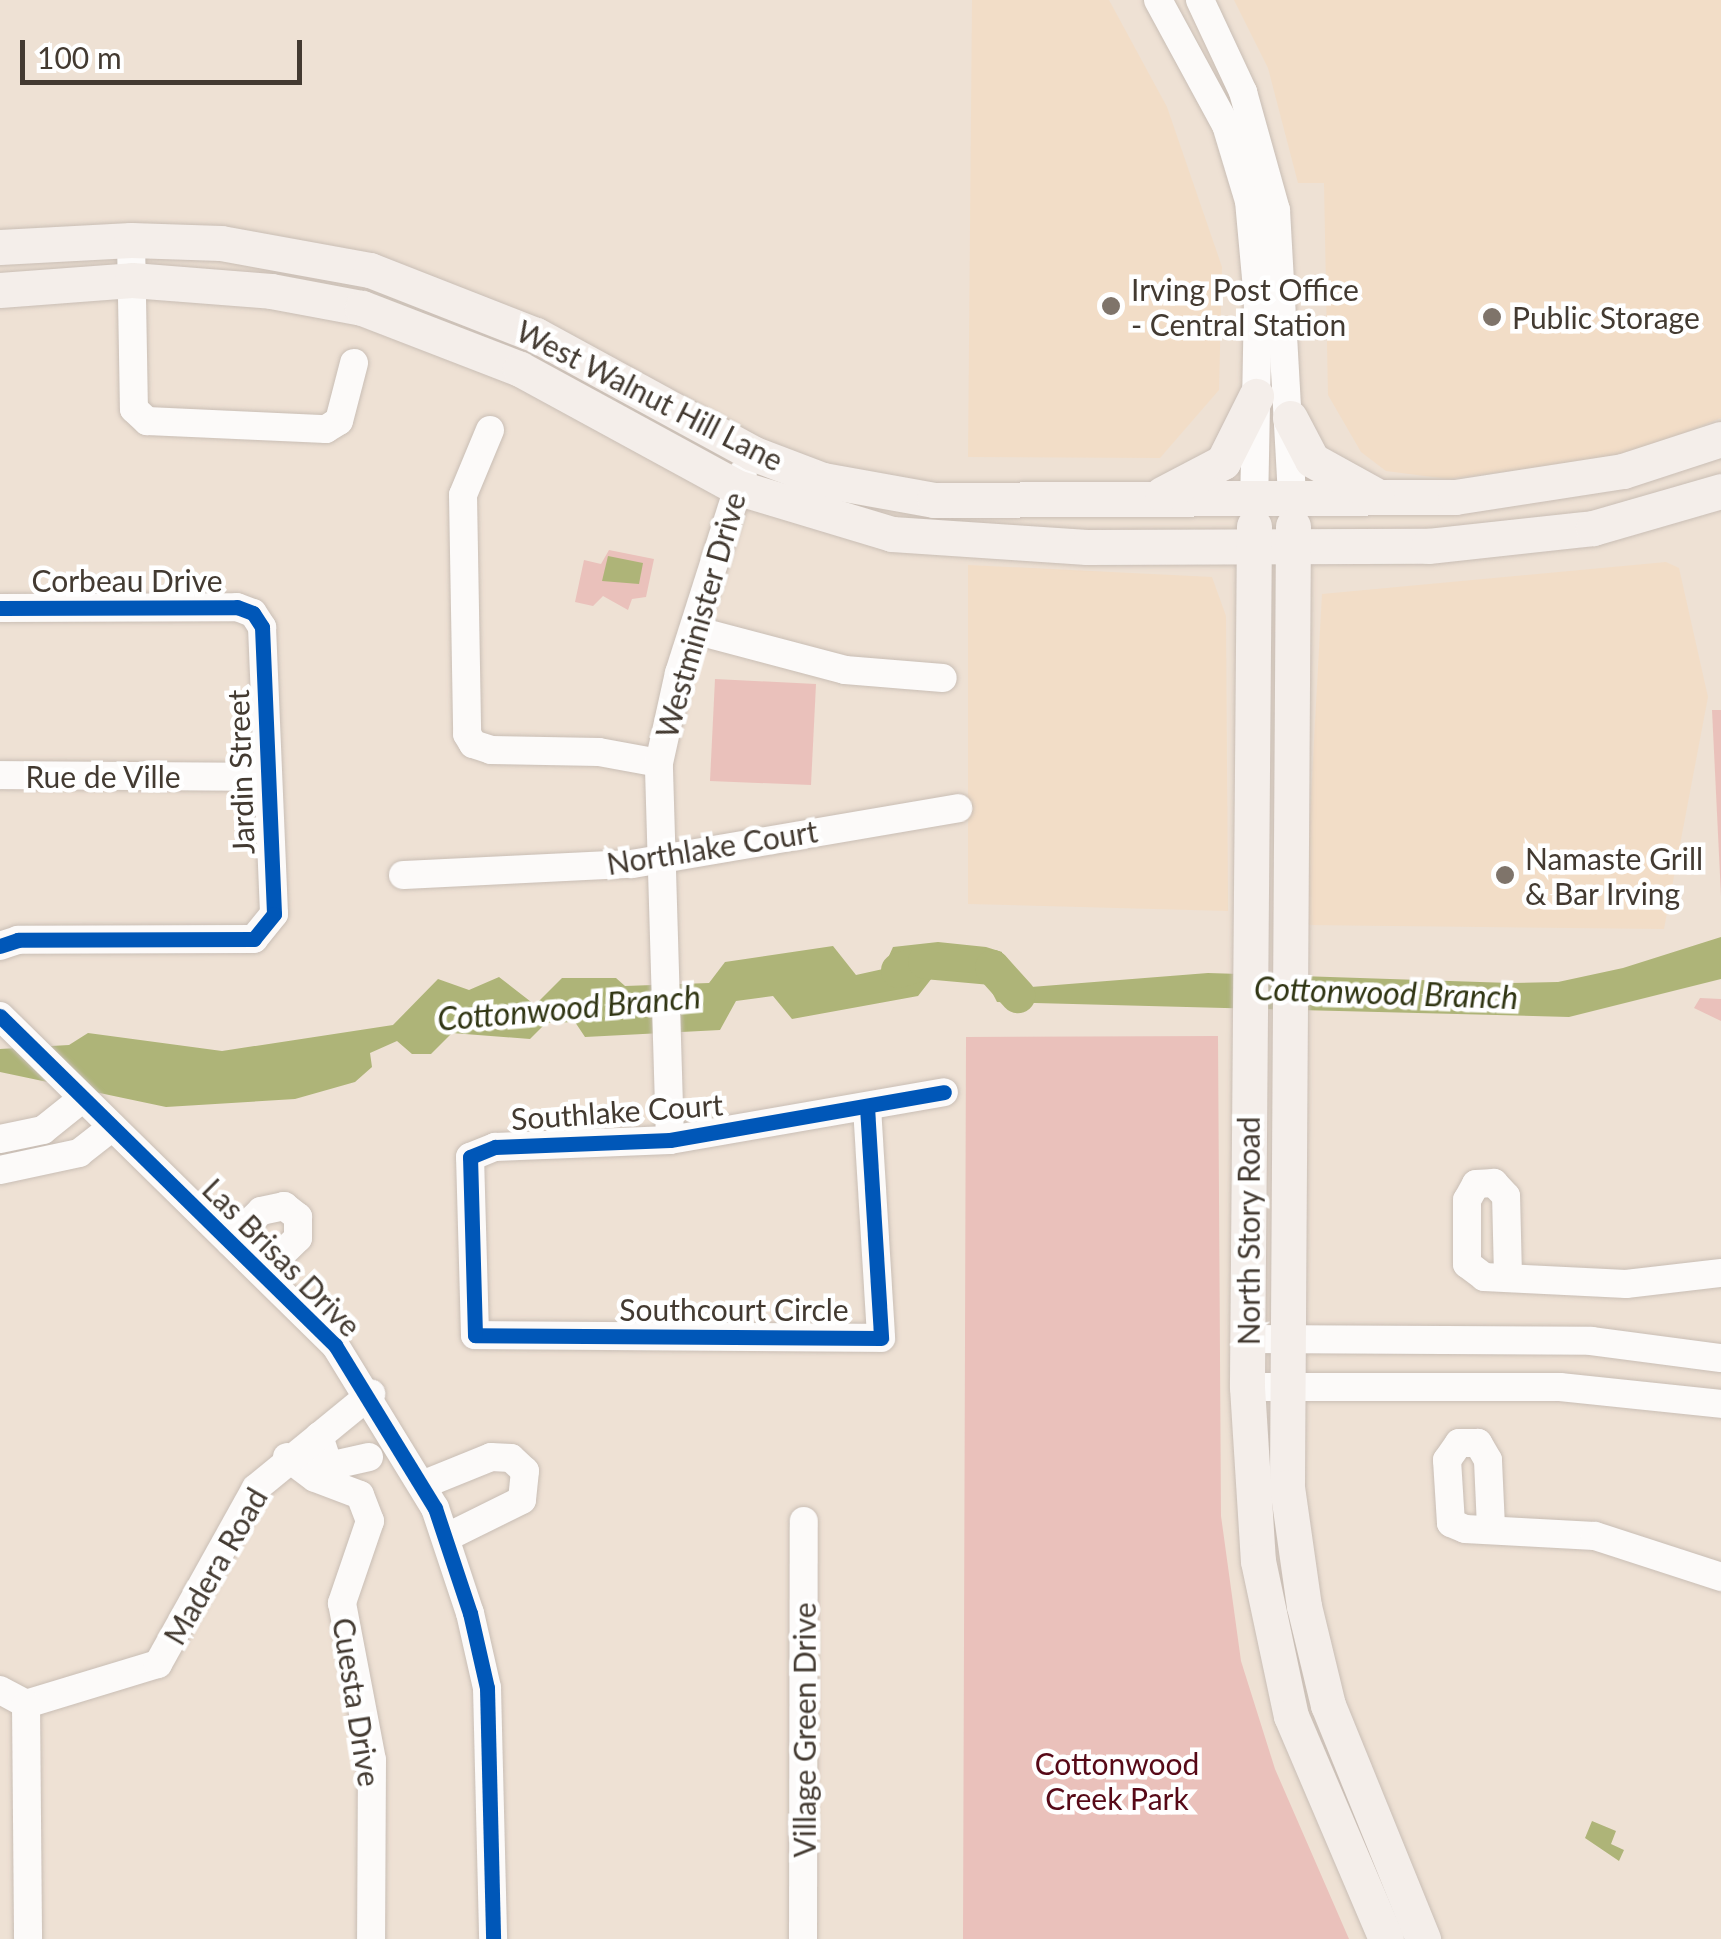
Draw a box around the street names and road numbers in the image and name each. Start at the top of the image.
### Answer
street label: West Walnut Hill Lane [511,312,789,478]
street label: Westminister Drive [648,488,752,742]
street label: Corbeau Drive [31,562,223,598]
street label: Jardin Street [219,689,261,855]
street label: Rue de Ville [25,758,181,794]
street label: Northlake Court [604,813,820,881]
street label: Southlake Court [510,1086,724,1136]
street label: North Story Road [1230,1116,1266,1346]
street label: Las Brisas Drive [196,1171,368,1343]
street label: Southcourt Circle [619,1291,849,1327]
street label: Madera Road [156,1481,274,1651]
street label: Village Green Drive [786,1602,822,1858]
street label: Cuesta Drive [326,1615,388,1789]

